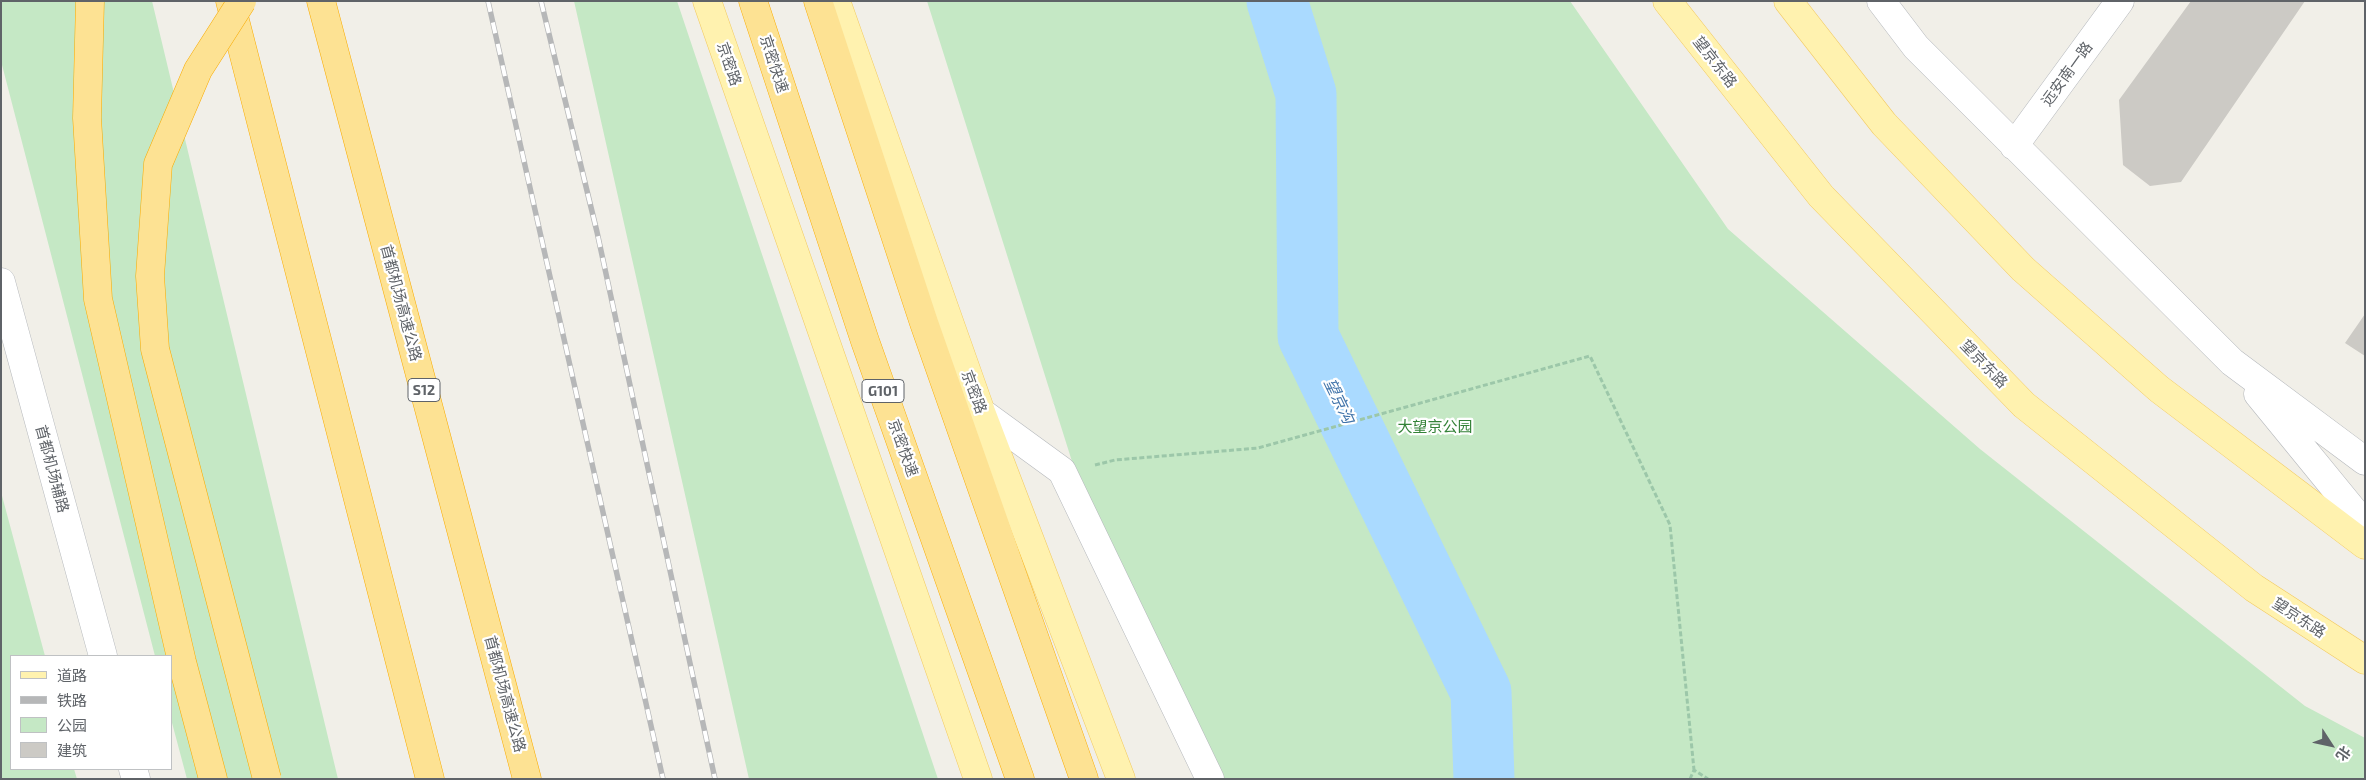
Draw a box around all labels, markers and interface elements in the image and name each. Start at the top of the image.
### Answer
street label: 京密快速 [756,33,792,95]
street label: 望京东路 [1689,33,1741,91]
street label: 远安南一路 [2038,38,2096,110]
street label: 京密路 [713,40,745,88]
street label: 首都机场高速公路 [377,243,425,363]
street label: 望京东路 [1957,336,2011,392]
street label: 京密路 [958,368,990,416]
water label: 望京沟 [1320,375,1358,427]
road number: S12 [408,378,440,402]
road number: G101 [862,380,904,402]
street label: 京密快速 [884,417,922,479]
park label: 大望京公园 [1398,418,1472,436]
street label: 首都机场辅路 [32,423,72,515]
street label: 望京东路 [2269,594,2329,642]
street label: 首都机场高速公路 [481,634,529,754]
legend [10,655,172,770]
text: 道路 [57,666,87,684]
text: 铁路 [57,691,87,709]
text: 公园 [57,716,87,734]
north arrow [2306,720,2356,770]
text: 建筑 [57,741,87,759]
text: 北 [2333,743,2355,764]

